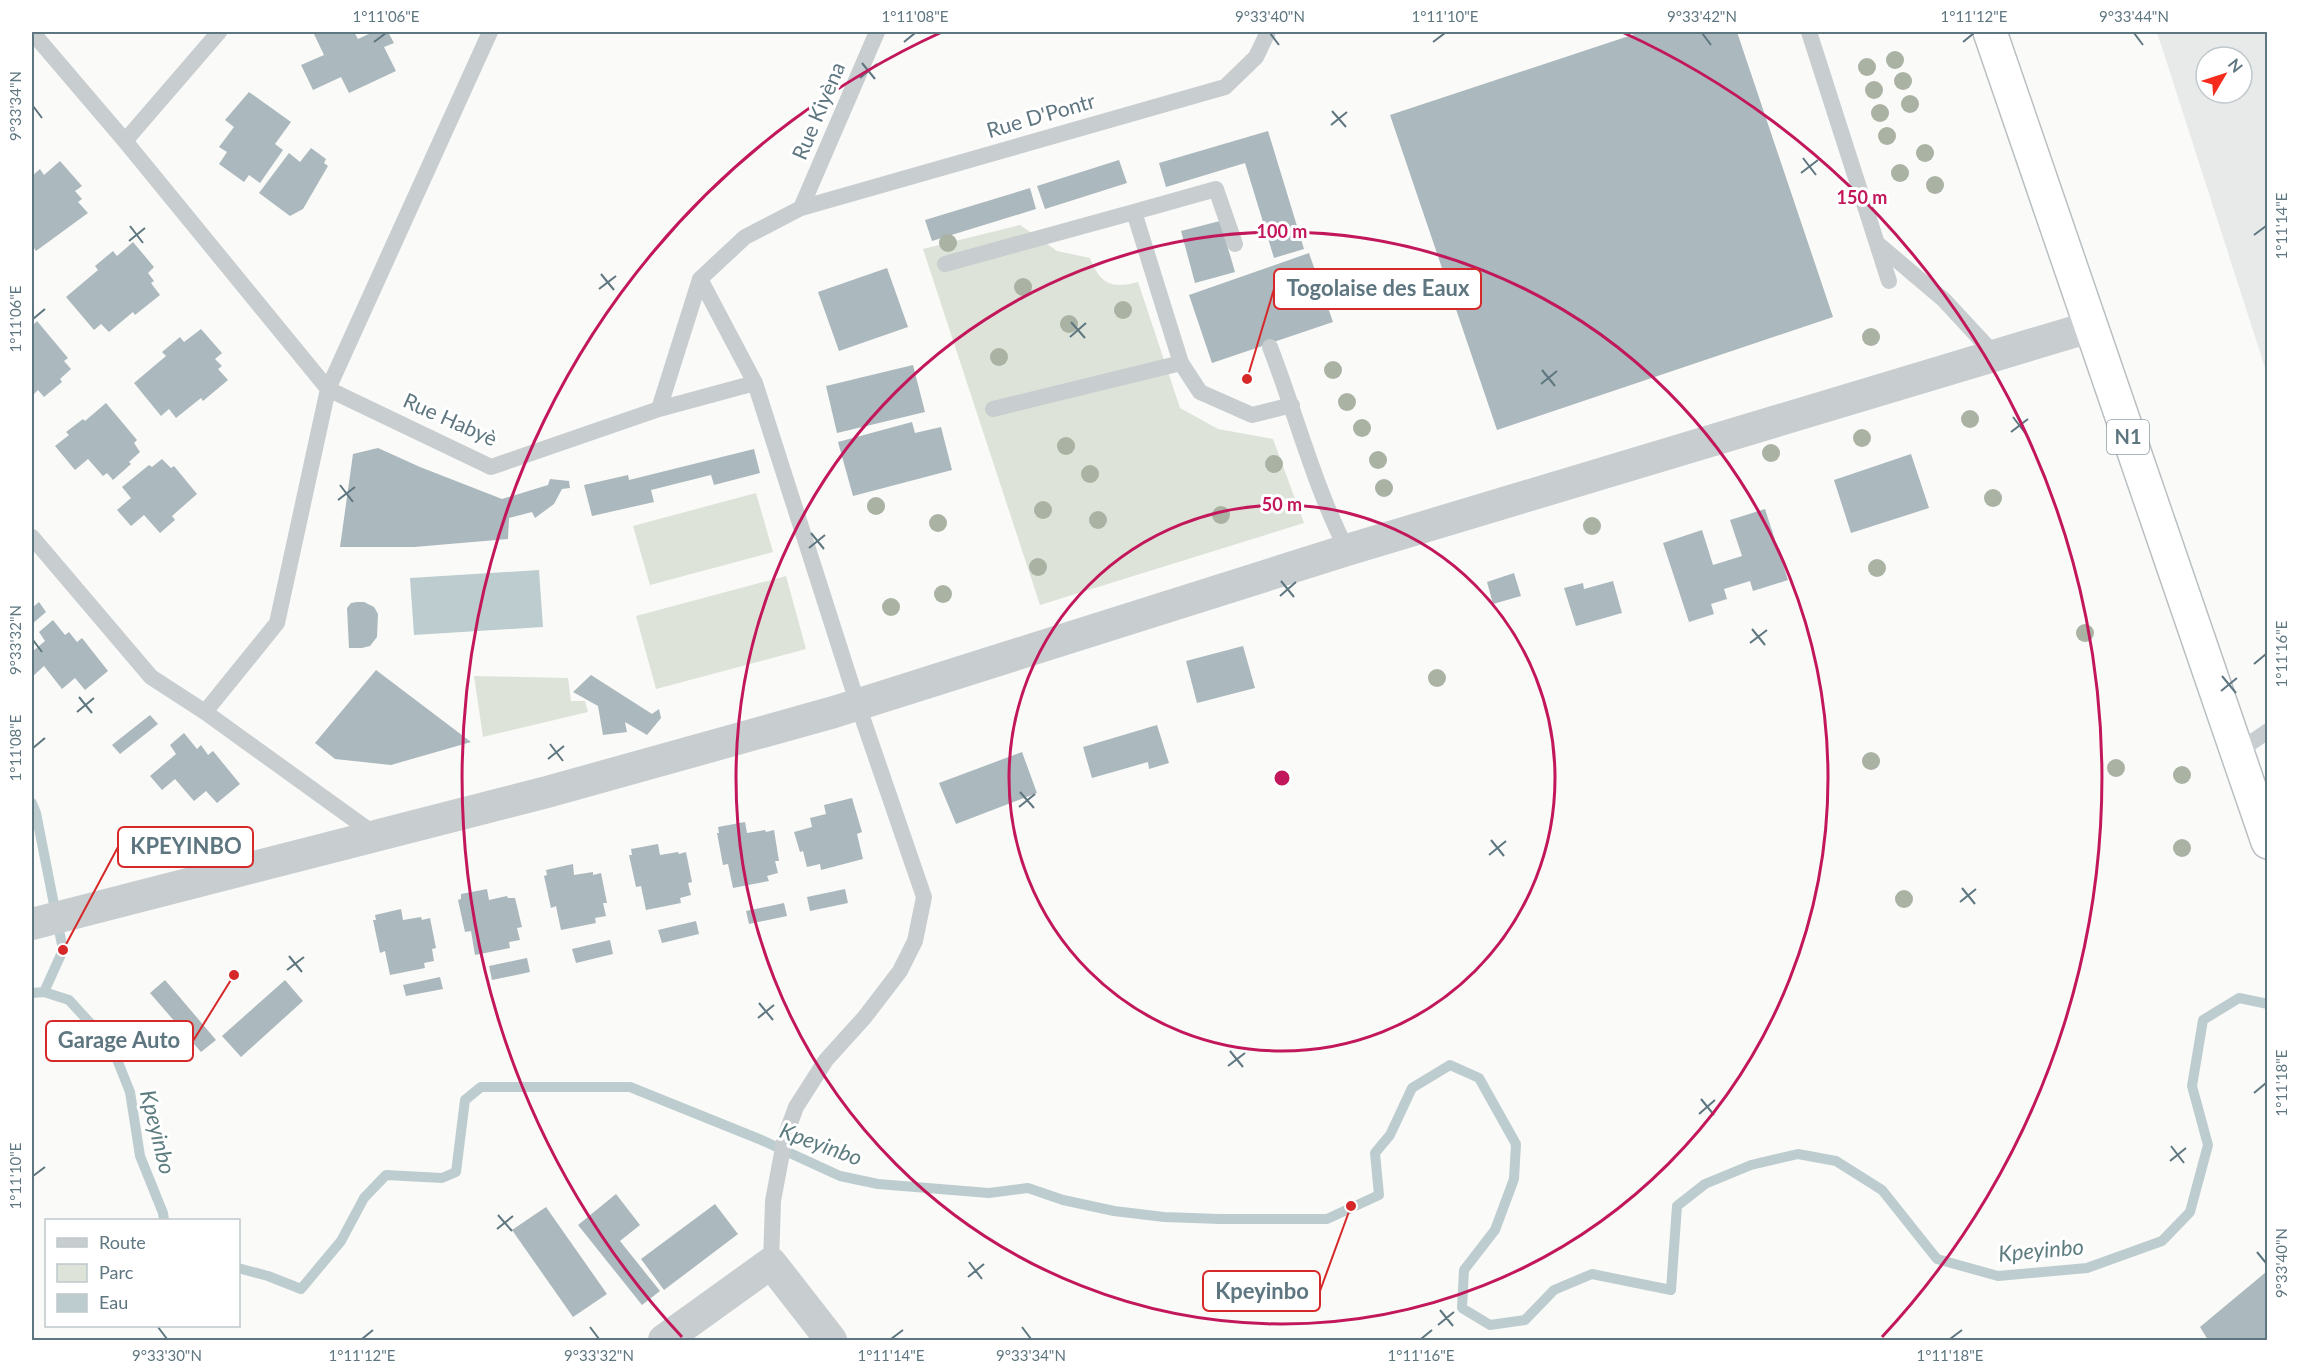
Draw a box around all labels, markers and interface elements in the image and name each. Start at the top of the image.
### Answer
text: 1°11'06"E [353,7,420,25]
text: 1°11'08"E [882,7,949,25]
text: 9°33'40"N [1235,7,1305,25]
text: 1°11'10"E [1412,7,1479,25]
text: 9°33'42"N [1667,7,1737,25]
text: 1°11'12"E [1941,7,2008,25]
text: 9°33'44"N [2099,7,2169,25]
north arrow [2194,45,2254,105]
text: N [2225,54,2247,76]
street label: Rue Kiyèna [786,58,849,163]
text: 9°33'34"N [6,71,24,141]
street label: Rue D'Pontr [983,87,1098,142]
text: 150 m [1837,186,1887,208]
text: 1°11'14"E [2272,193,2290,260]
text: 100 m [1257,220,1307,242]
callout: Togolaise des Eaux [1274,269,1481,309]
text: Togolaise des Eaux [1286,274,1470,301]
text: 1°11'06"E [6,286,24,353]
street label: Rue Habyè [400,387,501,450]
road number: N1 [2107,420,2149,454]
text: 50 m [1262,493,1302,515]
text: 9°33'32"N [6,605,24,675]
text: 1°11'16"E [2272,621,2290,688]
text: 1°11'08"E [6,715,24,782]
centre of rings [1272,768,1292,788]
callout: KPEYINBO [118,827,253,867]
text: KPEYINBO [130,832,242,859]
callout: Garage Auto [46,1021,193,1061]
text: Garage Auto [58,1026,180,1053]
text: 1°11'18"E [2272,1050,2290,1117]
water label: Kpeyinbo [135,1087,182,1177]
water label: Kpeyinbo [776,1116,866,1171]
text: 1°11'10"E [6,1143,24,1210]
legend [45,1219,240,1327]
text: 9°33'40"N [2272,1228,2290,1298]
text: Route [99,1231,146,1253]
water label: Kpeyinbo [1997,1232,2085,1267]
text: Parc [99,1261,134,1283]
callout: Kpeyinbo [1203,1271,1320,1311]
text: Kpeyinbo [1215,1277,1309,1304]
text: Eau [99,1291,128,1313]
text: 9°33'30"N [132,1346,202,1364]
text: 1°11'12"E [329,1346,396,1364]
text: 9°33'32"N [564,1346,634,1364]
text: 1°11'14"E [858,1346,925,1364]
text: 9°33'34"N [996,1346,1066,1364]
text: 1°11'16"E [1388,1346,1455,1364]
text: 1°11'18"E [1917,1346,1984,1364]

